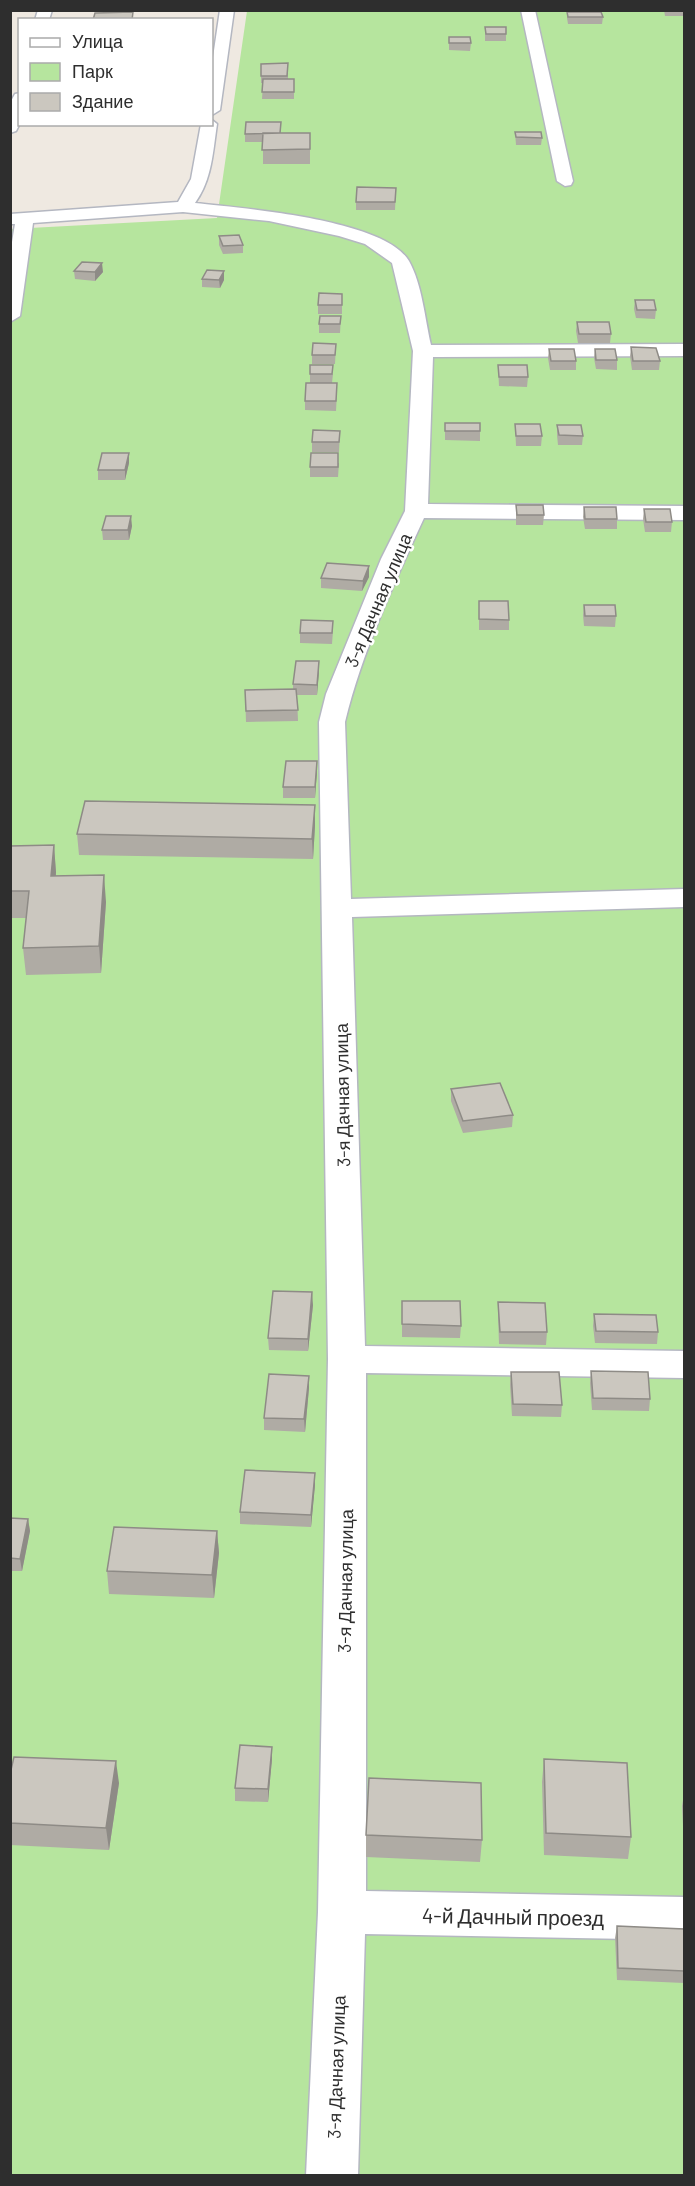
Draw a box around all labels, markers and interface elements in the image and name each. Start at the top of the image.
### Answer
legend [18,18,213,126]
text: Улица [72,30,124,52]
text: Парк [72,60,113,82]
text: Здание [72,90,133,112]
street label: 3-я Дачная улица [340,529,417,670]
street label: 3-я Дачная улица [330,1022,354,1167]
street label: 3-я Дачная улица [333,1508,357,1653]
street label: 4-й Дачный проезд [422,1902,604,1930]
street label: 3-я Дачная улица [322,1994,350,2139]

